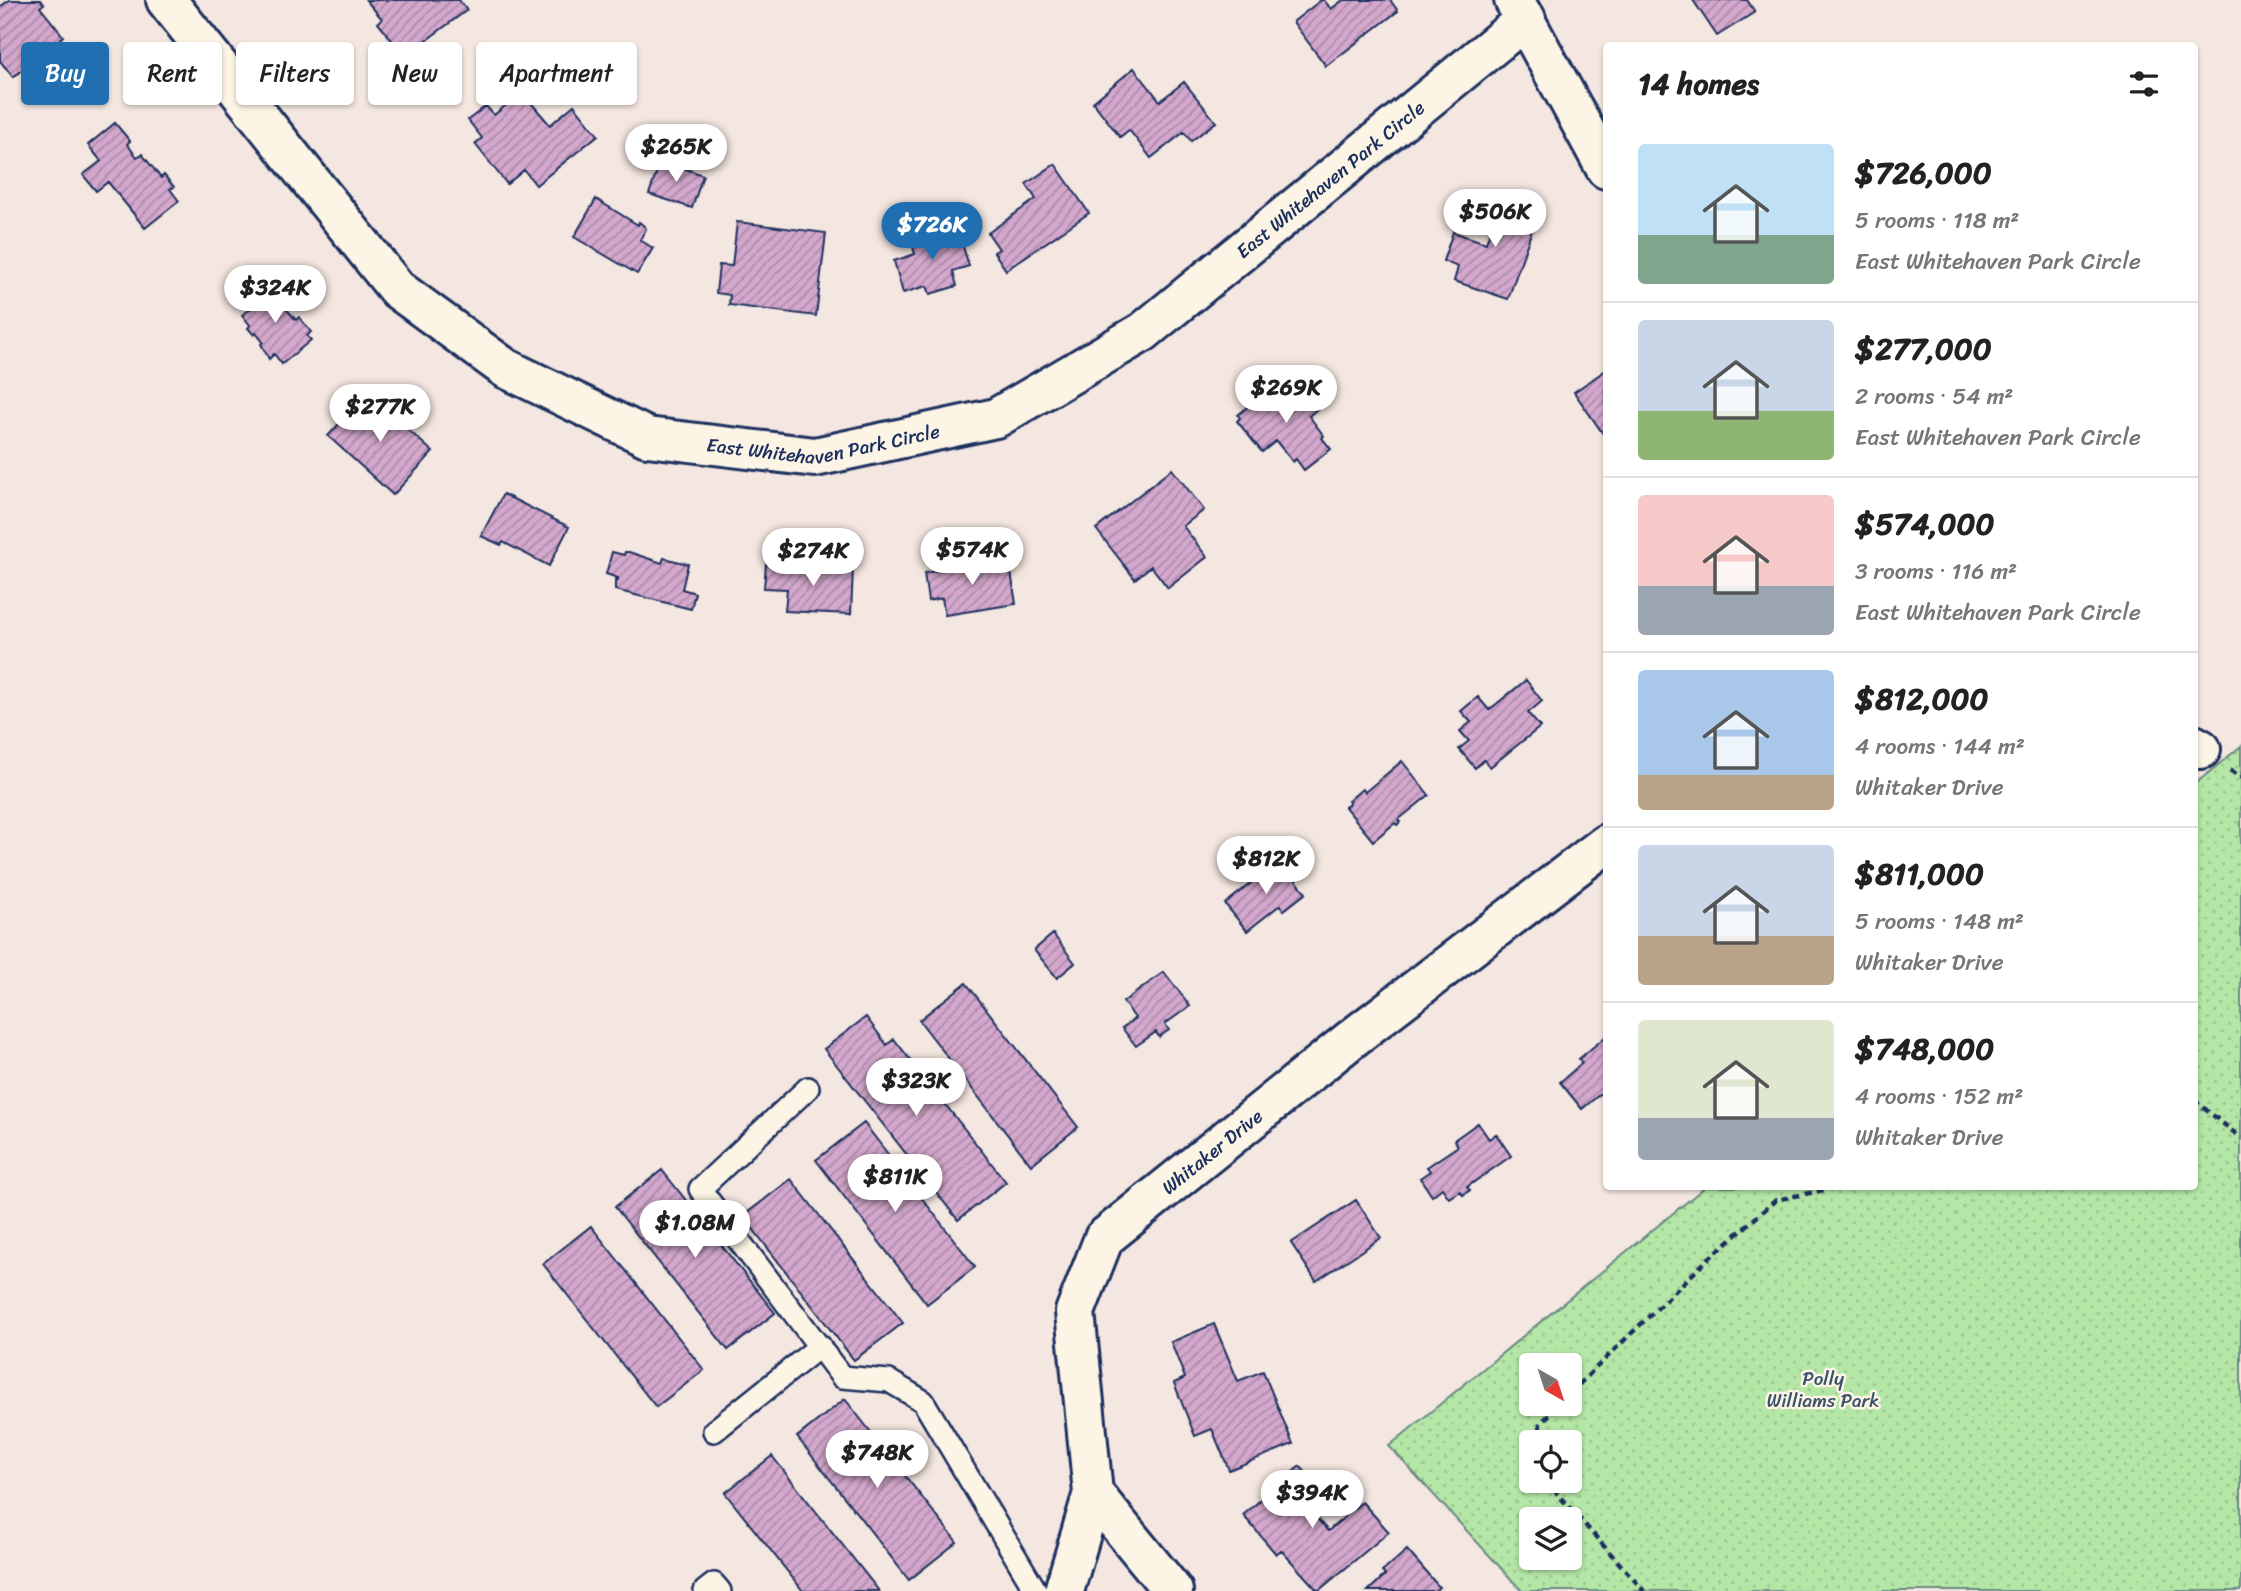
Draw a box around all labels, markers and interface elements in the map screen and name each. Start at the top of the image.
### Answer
chip: Buy [21,42,109,105]
chip: Rent [123,42,222,105]
chip: Filters [236,42,354,105]
chip: New [368,42,462,105]
chip: Apartment [476,42,637,105]
text: 14 homes [1638,57,1759,111]
icon: filters [2125,65,2163,103]
street label: East Whitehaven Park Circle [1228,91,1432,267]
pin: $265K [627,124,725,184]
text: $265K [641,126,711,167]
text: $726,000 [1855,146,1992,200]
icon: home [1694,172,1778,256]
pin: $506K [1446,190,1544,249]
text: $506K [1459,191,1531,232]
text: 5 rooms · 118 m² [1855,200,2019,241]
pin: $726K [883,202,981,262]
text: $726K [898,204,966,245]
text: East Whitehaven Park Circle [1855,241,2141,282]
pin: $324K [226,266,324,325]
text: $324K [240,267,310,308]
text: $277,000 [1855,322,1992,376]
icon: home [1694,348,1778,432]
pin: $269K [1237,366,1335,425]
text: $269K [1251,367,1321,408]
text: 2 rooms · 54 m² [1855,376,2013,417]
pin: $277K [331,384,429,444]
text: $277K [346,386,415,427]
street label: East Whitehaven Park Circle [705,414,943,473]
text: East Whitehaven Park Circle [1855,417,2141,458]
text: $574,000 [1855,497,1994,551]
icon: home [1694,523,1778,607]
pin: $274K [764,528,862,588]
pin: $574K [923,528,1021,587]
text: $574K [936,529,1008,570]
text: $274K [778,530,848,571]
text: 3 rooms · 116 m² [1855,551,2017,592]
text: East Whitehaven Park Circle [1855,592,2141,633]
text: $812,000 [1855,672,1988,726]
icon: home [1694,698,1778,782]
text: 4 rooms · 144 m² [1855,726,2025,767]
text: Whitaker Drive [1855,767,2004,808]
pin: $812K [1217,836,1315,896]
text: $812K [1233,838,1299,879]
text: $811,000 [1855,847,1984,901]
icon: home [1694,873,1778,957]
text: 5 rooms · 148 m² [1855,901,2024,942]
text: Whitaker Drive [1855,942,2004,983]
text: $748,000 [1855,1022,1994,1076]
icon: home [1694,1048,1778,1132]
pin: $323K [867,1058,965,1118]
text: $323K [882,1060,950,1101]
text: 4 rooms · 152 m² [1855,1076,2023,1117]
street label: Whitaker Drive [1154,1100,1270,1203]
text: Whitaker Drive [1855,1117,2004,1158]
pin: $811K [846,1154,944,1214]
text: $811K [863,1156,927,1197]
pin: $1.08M [638,1200,752,1260]
text: $1.08M [655,1202,735,1243]
north arrow [1519,1353,1582,1416]
map controls [1519,1353,1582,1570]
park label: Polly Williams Park [1767,1362,1879,1417]
pin: $748K [828,1430,926,1490]
button: locate [1519,1430,1582,1493]
text: $748K [842,1432,912,1473]
pin: $394K [1263,1470,1361,1530]
text: $394K [1277,1472,1347,1513]
button: layers [1519,1507,1582,1570]

